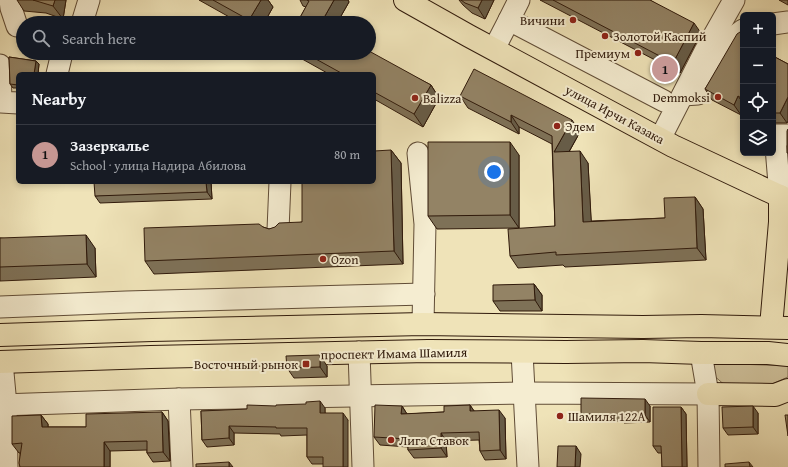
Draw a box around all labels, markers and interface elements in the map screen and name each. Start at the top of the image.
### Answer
place label: Вичини [520,11,565,30]
map controls [740,12,776,156]
button: + [740,12,776,48]
marker: Вичини [568,15,578,25]
search box [16,16,376,60]
icon: search [30,27,52,49]
place label: Золотой Каспий [613,27,707,46]
text: Search here [62,28,136,49]
marker: Золотой Каспий [600,31,610,41]
place label: Премиум [576,44,630,63]
marker: Премиум [633,48,643,58]
button: − [740,48,776,84]
pin: 1 [652,54,678,84]
street label: улица Ирчи Казака [561,80,669,149]
button: locate [740,84,776,120]
text: Nearby [32,86,86,111]
place label: Demmoksi [653,88,710,107]
place label: Balizza [423,89,462,108]
marker: Demmoksi [713,92,723,102]
marker: Balizza [410,93,420,103]
place label: Эдем [565,117,595,136]
button: layers [740,120,776,156]
marker: Эдем [552,121,562,131]
text: Зазеркалье [70,135,149,156]
text: 1 [42,145,48,164]
text: 80 m [334,145,360,164]
text: School · улица Надира Абилова [70,156,246,175]
your location [484,162,504,182]
place label: Ozon [331,250,359,269]
marker: Ozon [318,254,328,264]
street label: проспект Имама Шамиля [321,343,468,364]
place label: Восточный рынок [194,355,298,374]
marker: Восточный рынок [301,359,311,369]
place label: Шамиля 122А [568,407,645,426]
marker: Шамиля 122А [555,411,565,421]
place label: Лига Ставок [399,431,469,450]
marker: Лига Ставок [386,435,396,445]

